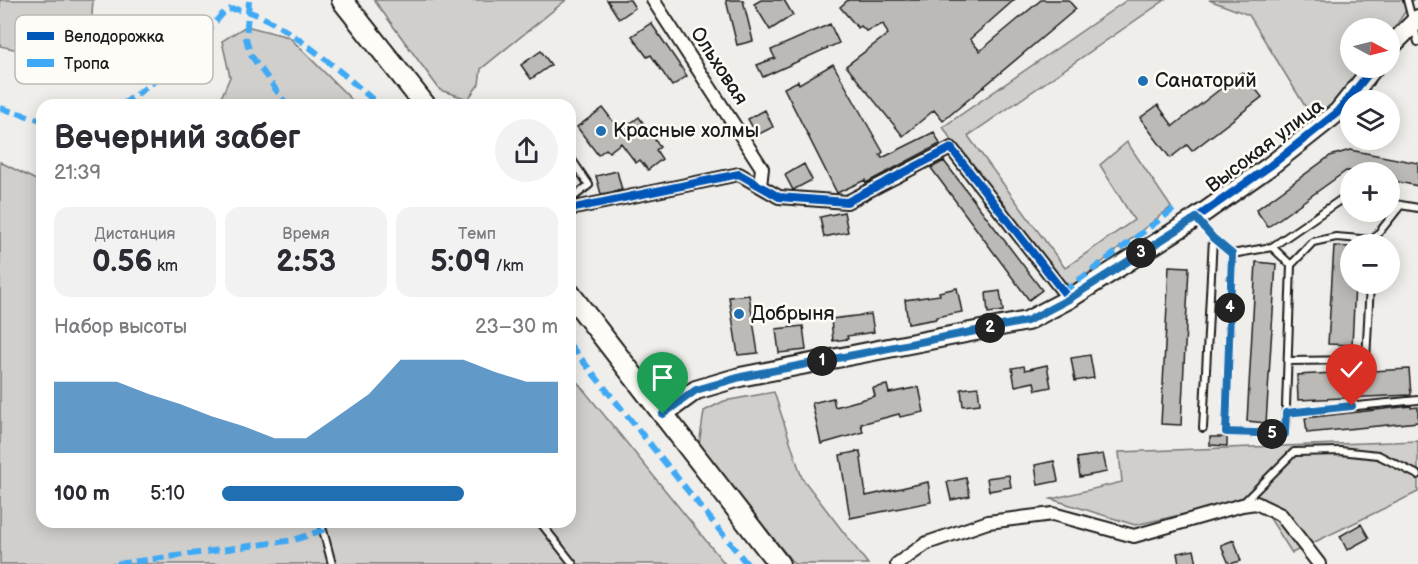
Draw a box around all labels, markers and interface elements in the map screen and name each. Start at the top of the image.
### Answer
legend [15,15,213,84]
north arrow [1340,18,1400,78]
map controls [1340,18,1400,294]
street label: Ольховая [685,22,753,110]
text: Велодорожка [64,28,165,47]
text: Тропа [64,55,110,74]
place label: Санаторий [1155,69,1257,93]
marker: Санаторий [1136,74,1150,88]
button: layers [1340,90,1400,150]
street label: Высокая улица [1201,94,1329,198]
text: Вечерний забег [54,118,301,158]
button: share [495,119,558,182]
place label: Красные холмы [613,119,759,143]
marker: Красные холмы [594,124,608,138]
text: 21:39 [54,161,101,185]
button: + [1340,162,1400,222]
text: Дистанция [95,225,175,244]
text: Время [282,225,330,244]
text: Темп [458,225,496,244]
button: − [1340,234,1400,294]
pin: 3 [1126,238,1156,268]
text: 3 [1136,243,1146,262]
text: 0.56 [92,244,153,280]
text: 2:53 [276,244,336,280]
text: 5:09 [430,244,491,280]
text: km [153,257,178,276]
text: /km [491,257,524,276]
pin: 4 [1215,293,1245,323]
text: 4 [1225,298,1235,317]
place label: Добрыня [751,302,835,326]
marker: Добрыня [732,307,746,321]
pin: 2 [975,313,1005,343]
text: Набор высоты [54,315,187,339]
text: 23–30 m [475,315,558,339]
text: 2 [985,318,995,337]
pin [1326,344,1377,406]
pin: 1 [807,346,837,376]
text: 1 [819,351,825,370]
pin [637,352,688,414]
icon: check [1335,353,1368,386]
icon: arrive [646,361,679,394]
pin: 5 [1257,419,1287,449]
text: 5 [1267,424,1277,443]
text: 100 m [54,482,110,506]
text: 5:10 [150,482,185,506]

